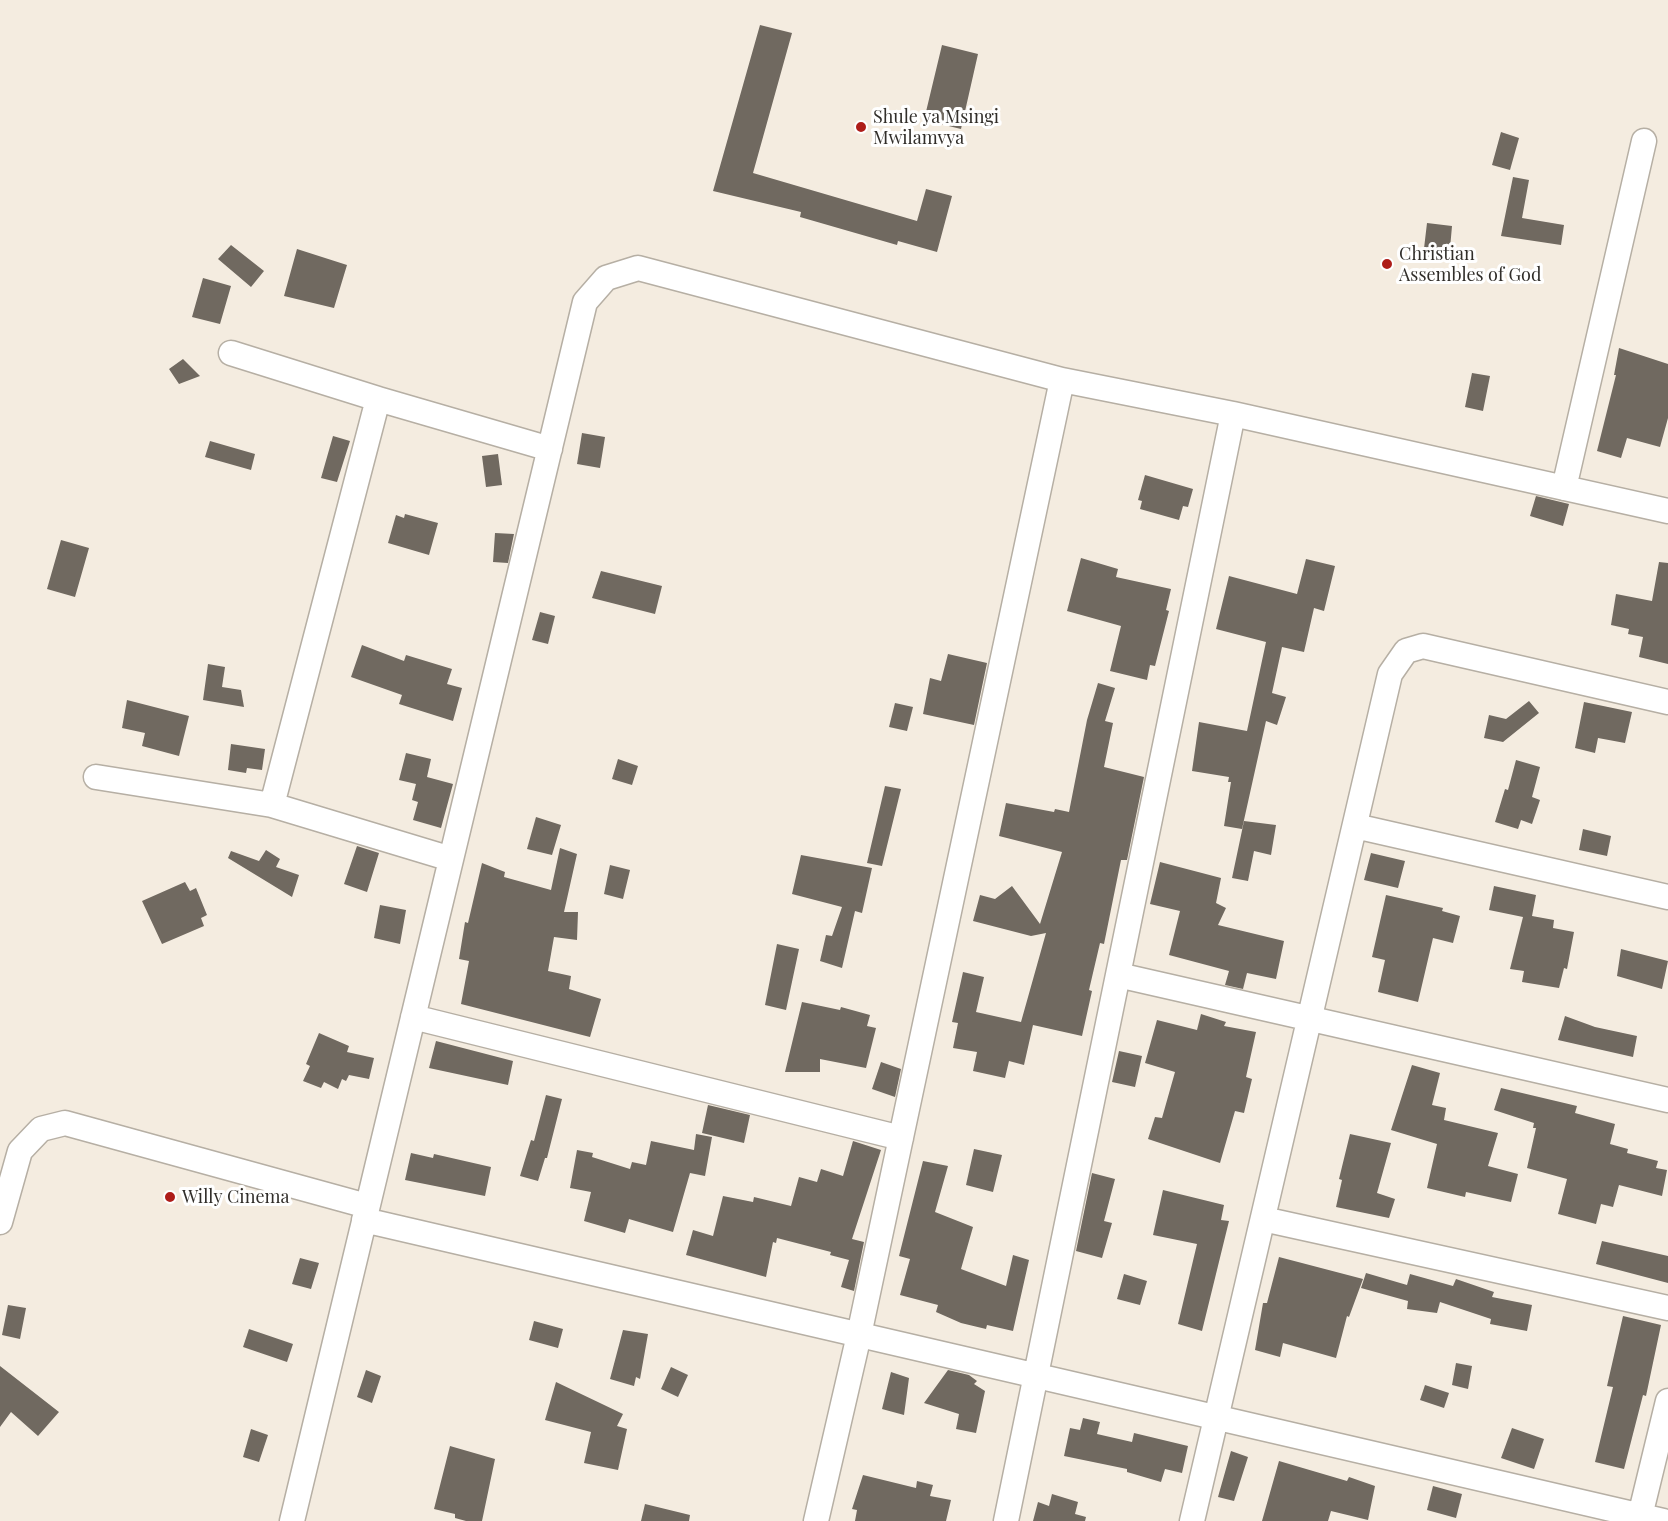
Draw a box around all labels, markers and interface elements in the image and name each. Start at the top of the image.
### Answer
place label: Shule ya Msingi Mwilamvya [873,106,999,148]
marker: Shule ya Msingi Mwilamvya [854,120,868,134]
place label: Christian Assembles of God [1399,243,1541,286]
marker: Christian Assembles of God [1380,257,1394,271]
place label: Willy Cinema [182,1186,289,1208]
marker: Willy Cinema [163,1190,177,1204]

